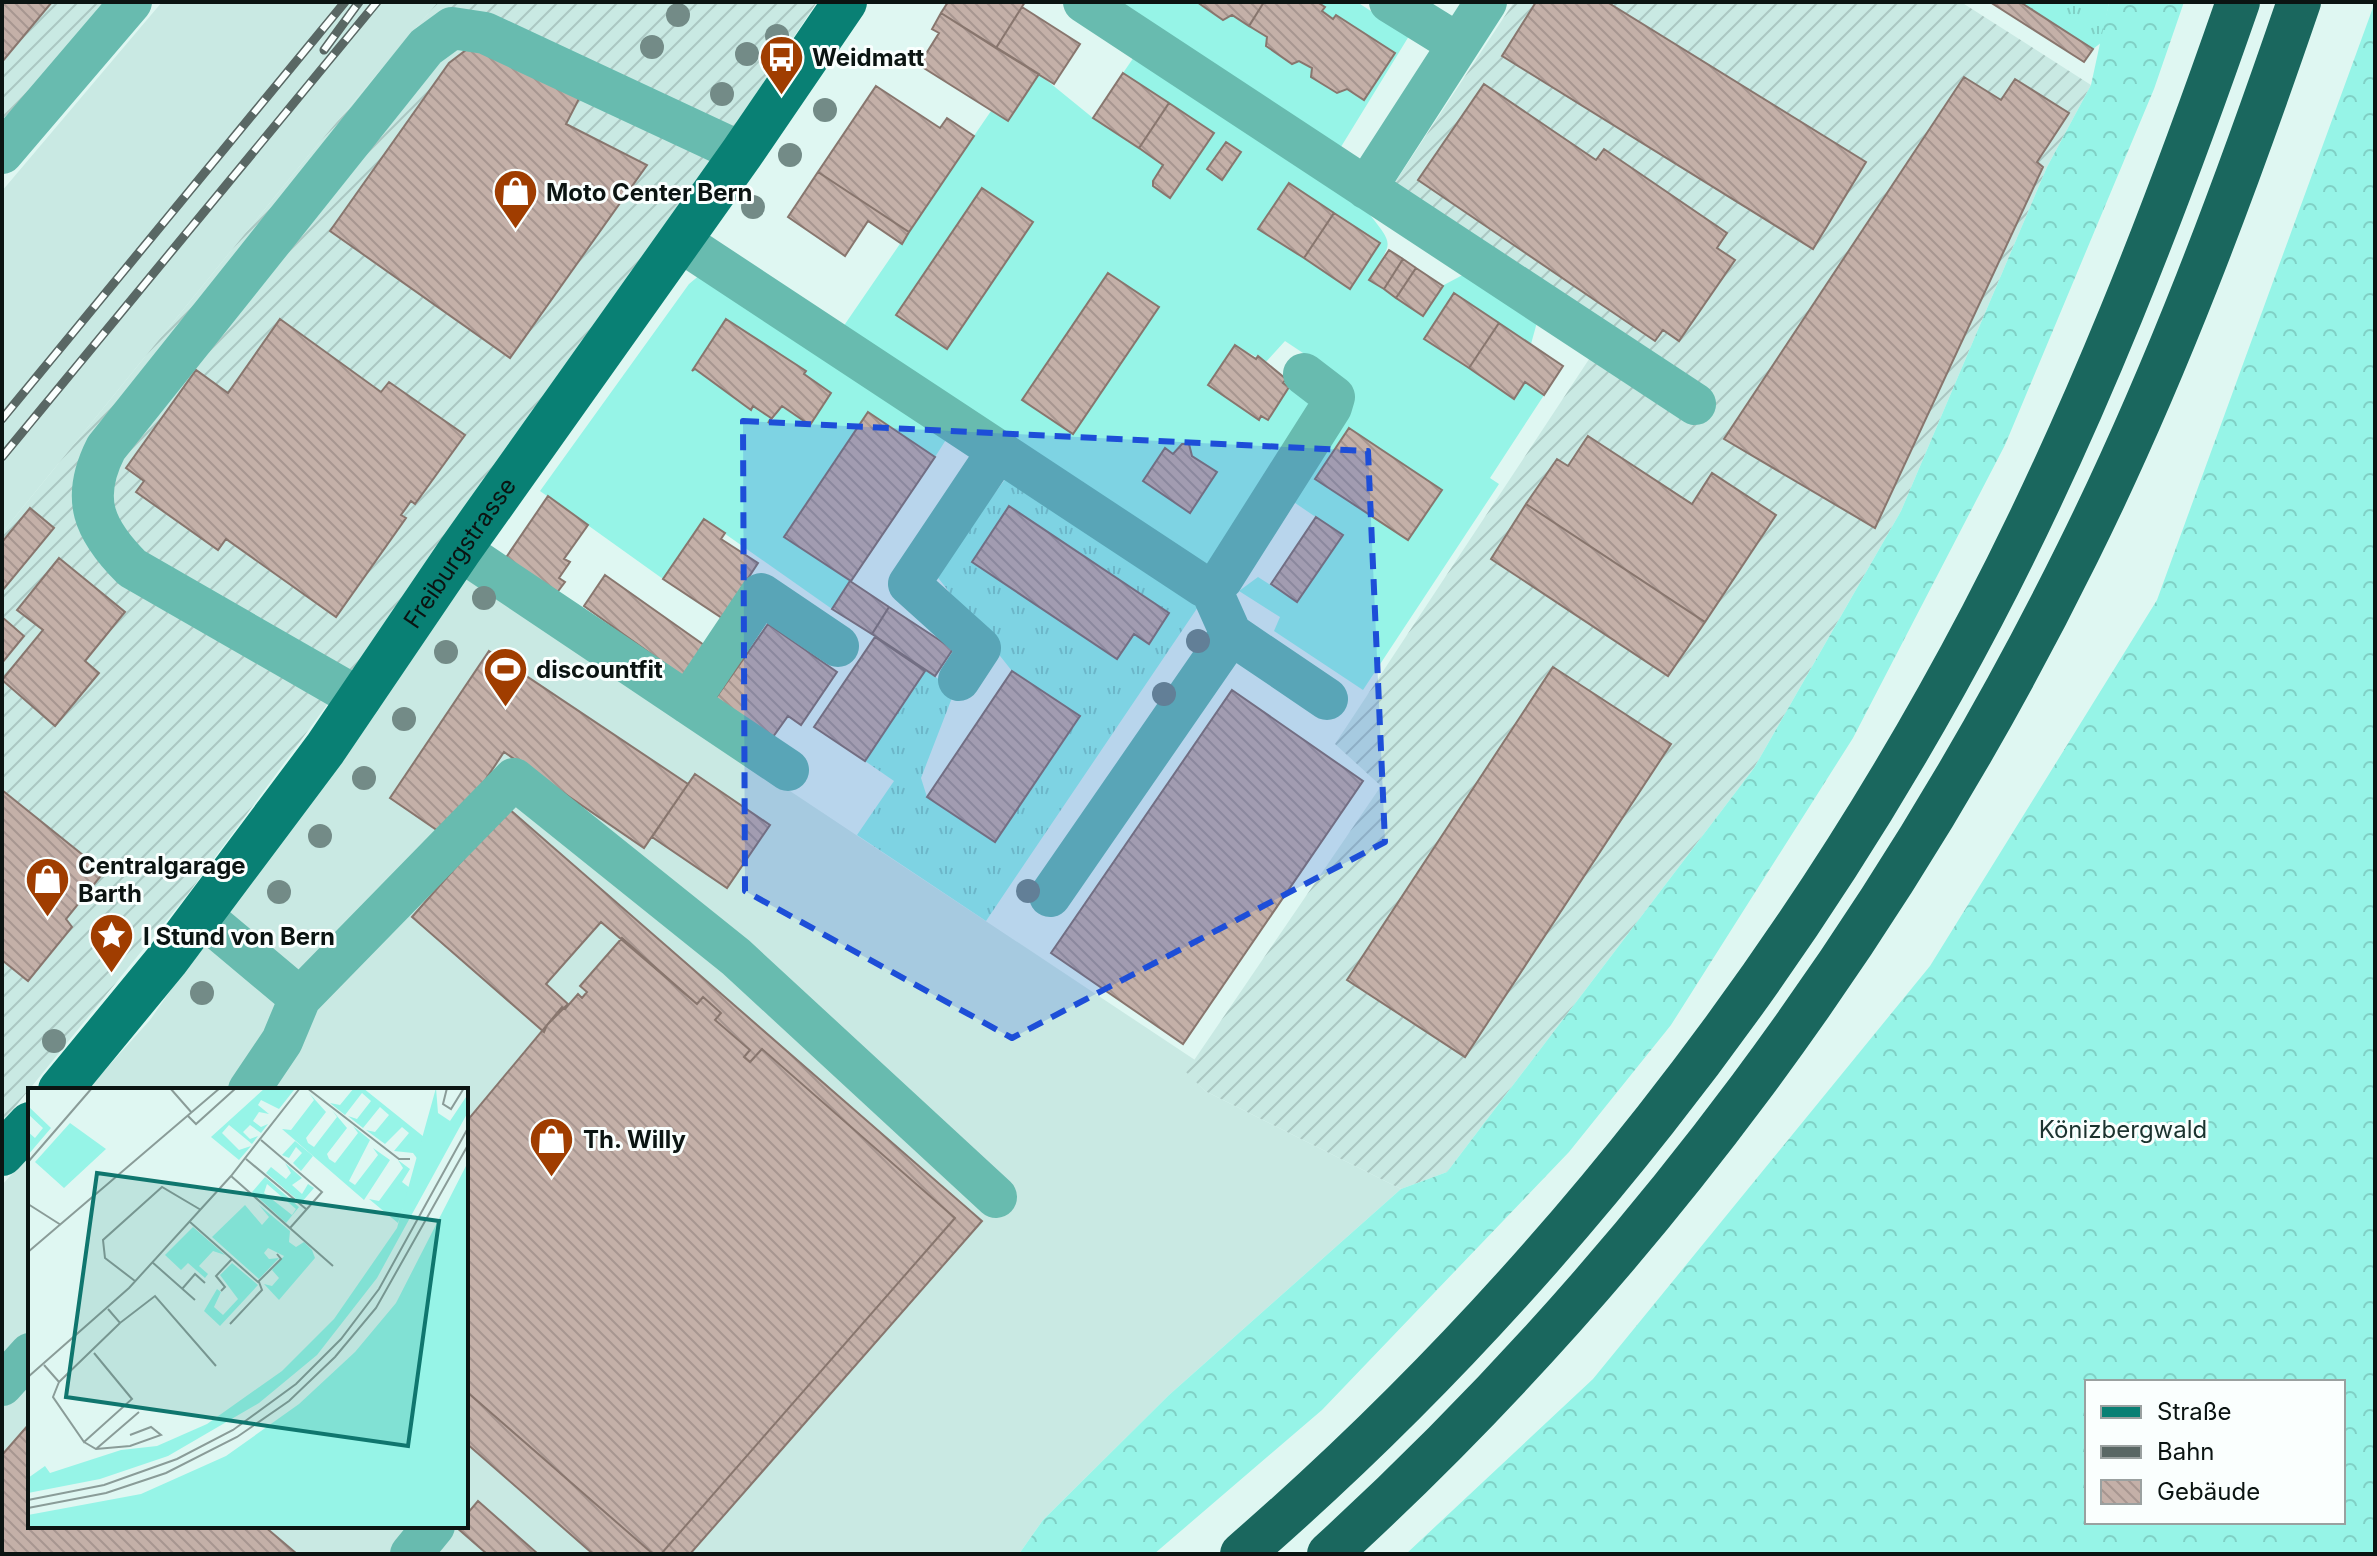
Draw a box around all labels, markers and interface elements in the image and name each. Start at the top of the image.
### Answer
bus stop icon: Weidmatt [757,33,805,96]
place label: Weidmatt [812,43,924,72]
shop icon: Moto Center Bern [491,168,539,231]
place label: Moto Center Bern [546,178,752,207]
street label: Freiburgstrasse [397,472,522,633]
sports icon: discountfit [481,645,529,708]
place label: discountfit [536,655,663,684]
place label: Centralgarage Barth [78,851,246,908]
shop icon: Centralgarage Barth [23,855,71,918]
place icon: I Stund von Bern [88,912,136,975]
place label: I Stund von Bern [143,922,335,951]
inset map [28,1088,468,1528]
shop icon: Th. Willy [528,1115,576,1178]
park label: Könizbergwald [2039,1115,2207,1144]
place label: Th. Willy [583,1125,687,1154]
legend [2085,1380,2345,1524]
text: Straße [2157,1397,2232,1426]
text: Bahn [2157,1437,2215,1466]
text: Gebäude [2157,1477,2260,1506]

